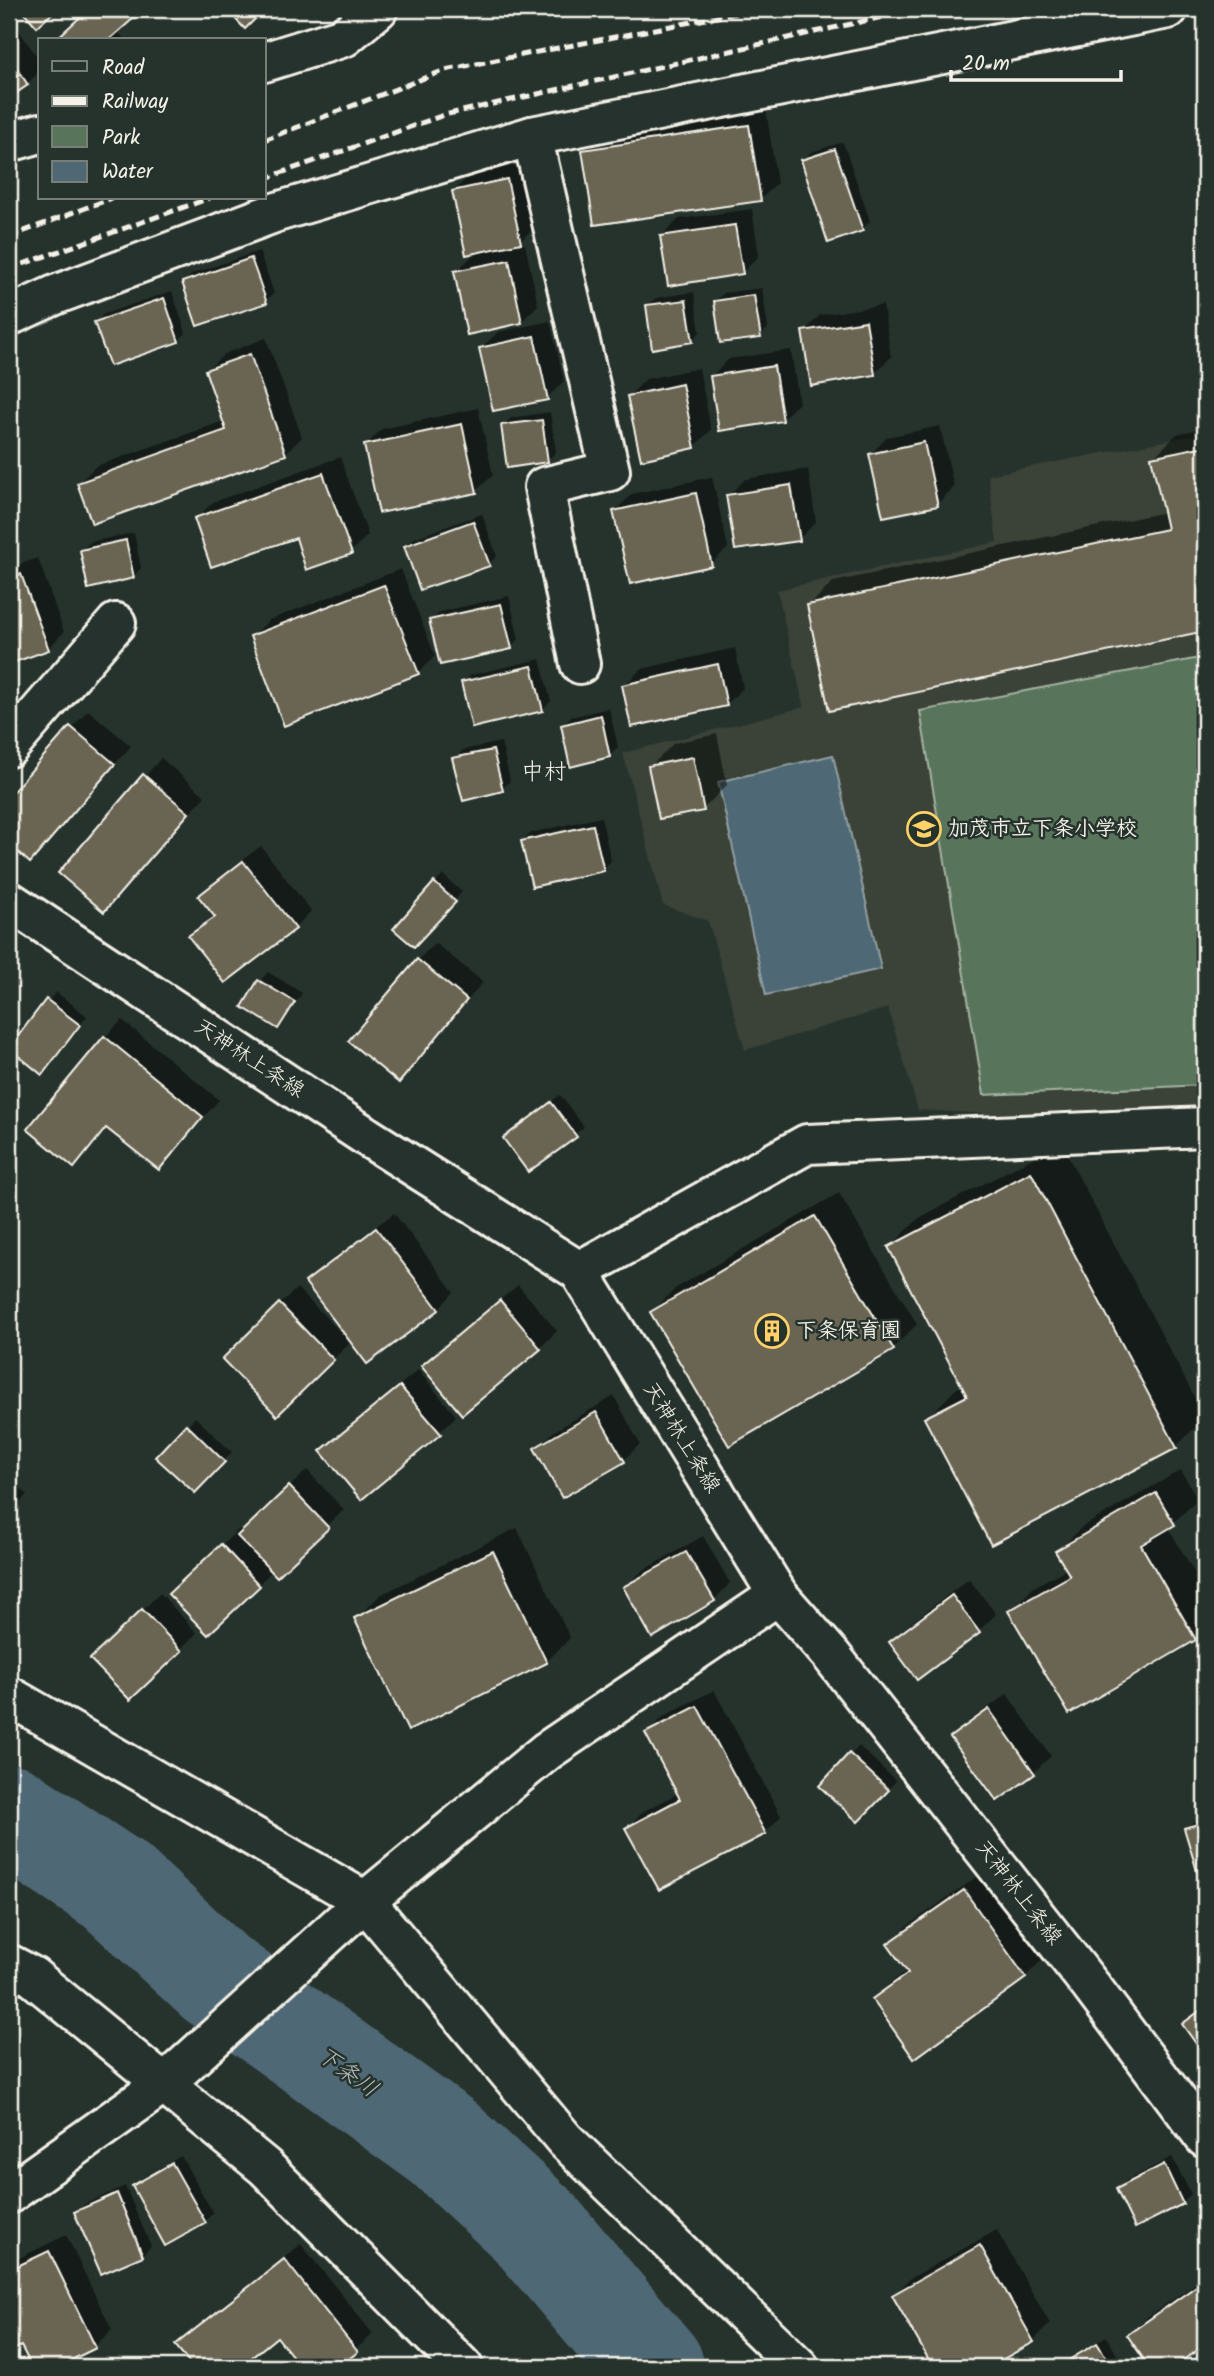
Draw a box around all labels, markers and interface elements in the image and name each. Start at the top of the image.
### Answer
legend [38,38,266,200]
scale bar [951,38,1121,82]
text: 20 m [962,48,1010,81]
text: Road [102,52,145,85]
text: Railway [102,86,168,119]
text: Park [102,122,140,155]
text: Water [102,156,154,189]
district label: 中村 [521,755,567,791]
school or university icon: 加茂市立下条小学校 [905,810,943,848]
place label: 加茂市立下条小学校 [948,813,1137,846]
street label: 天神林上条線 [187,1011,311,1107]
building icon: 下条保育園 [753,1312,791,1350]
place label: 下条保育園 [796,1315,901,1348]
street label: 天神林上条線 [634,1376,728,1500]
street label: 天神林上条線 [966,1833,1070,1953]
water label: 下条川 [309,2038,385,2108]

